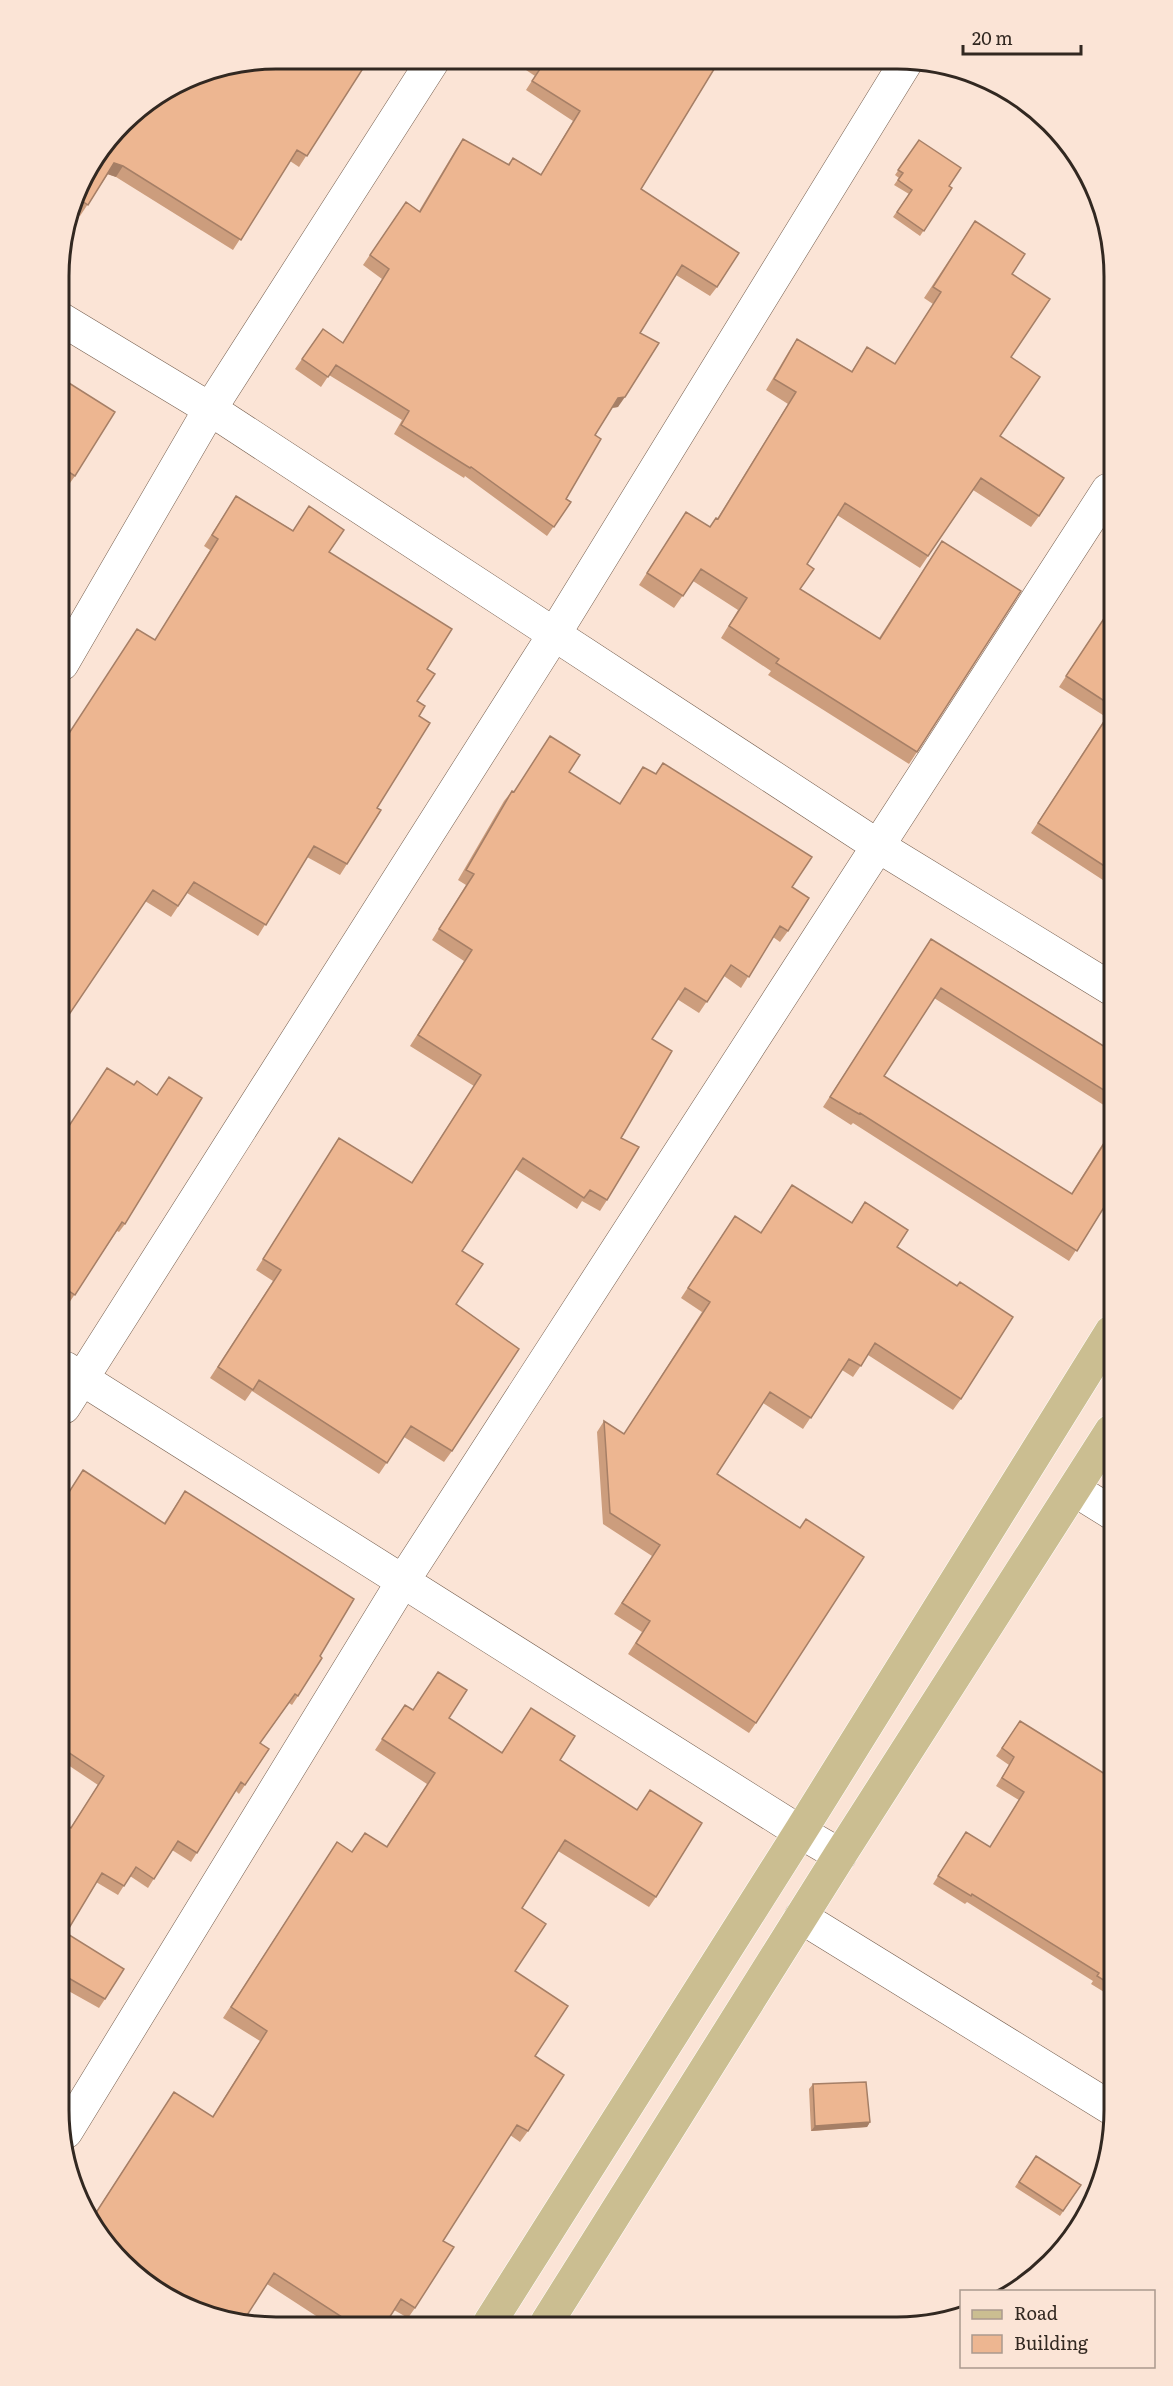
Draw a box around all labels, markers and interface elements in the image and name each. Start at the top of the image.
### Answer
scale bar [963,18,1082,56]
text: 20 m [972,24,1013,51]
legend [960,2290,1155,2368]
text: Road [1014,2299,1058,2326]
text: Building [1014,2329,1089,2356]

